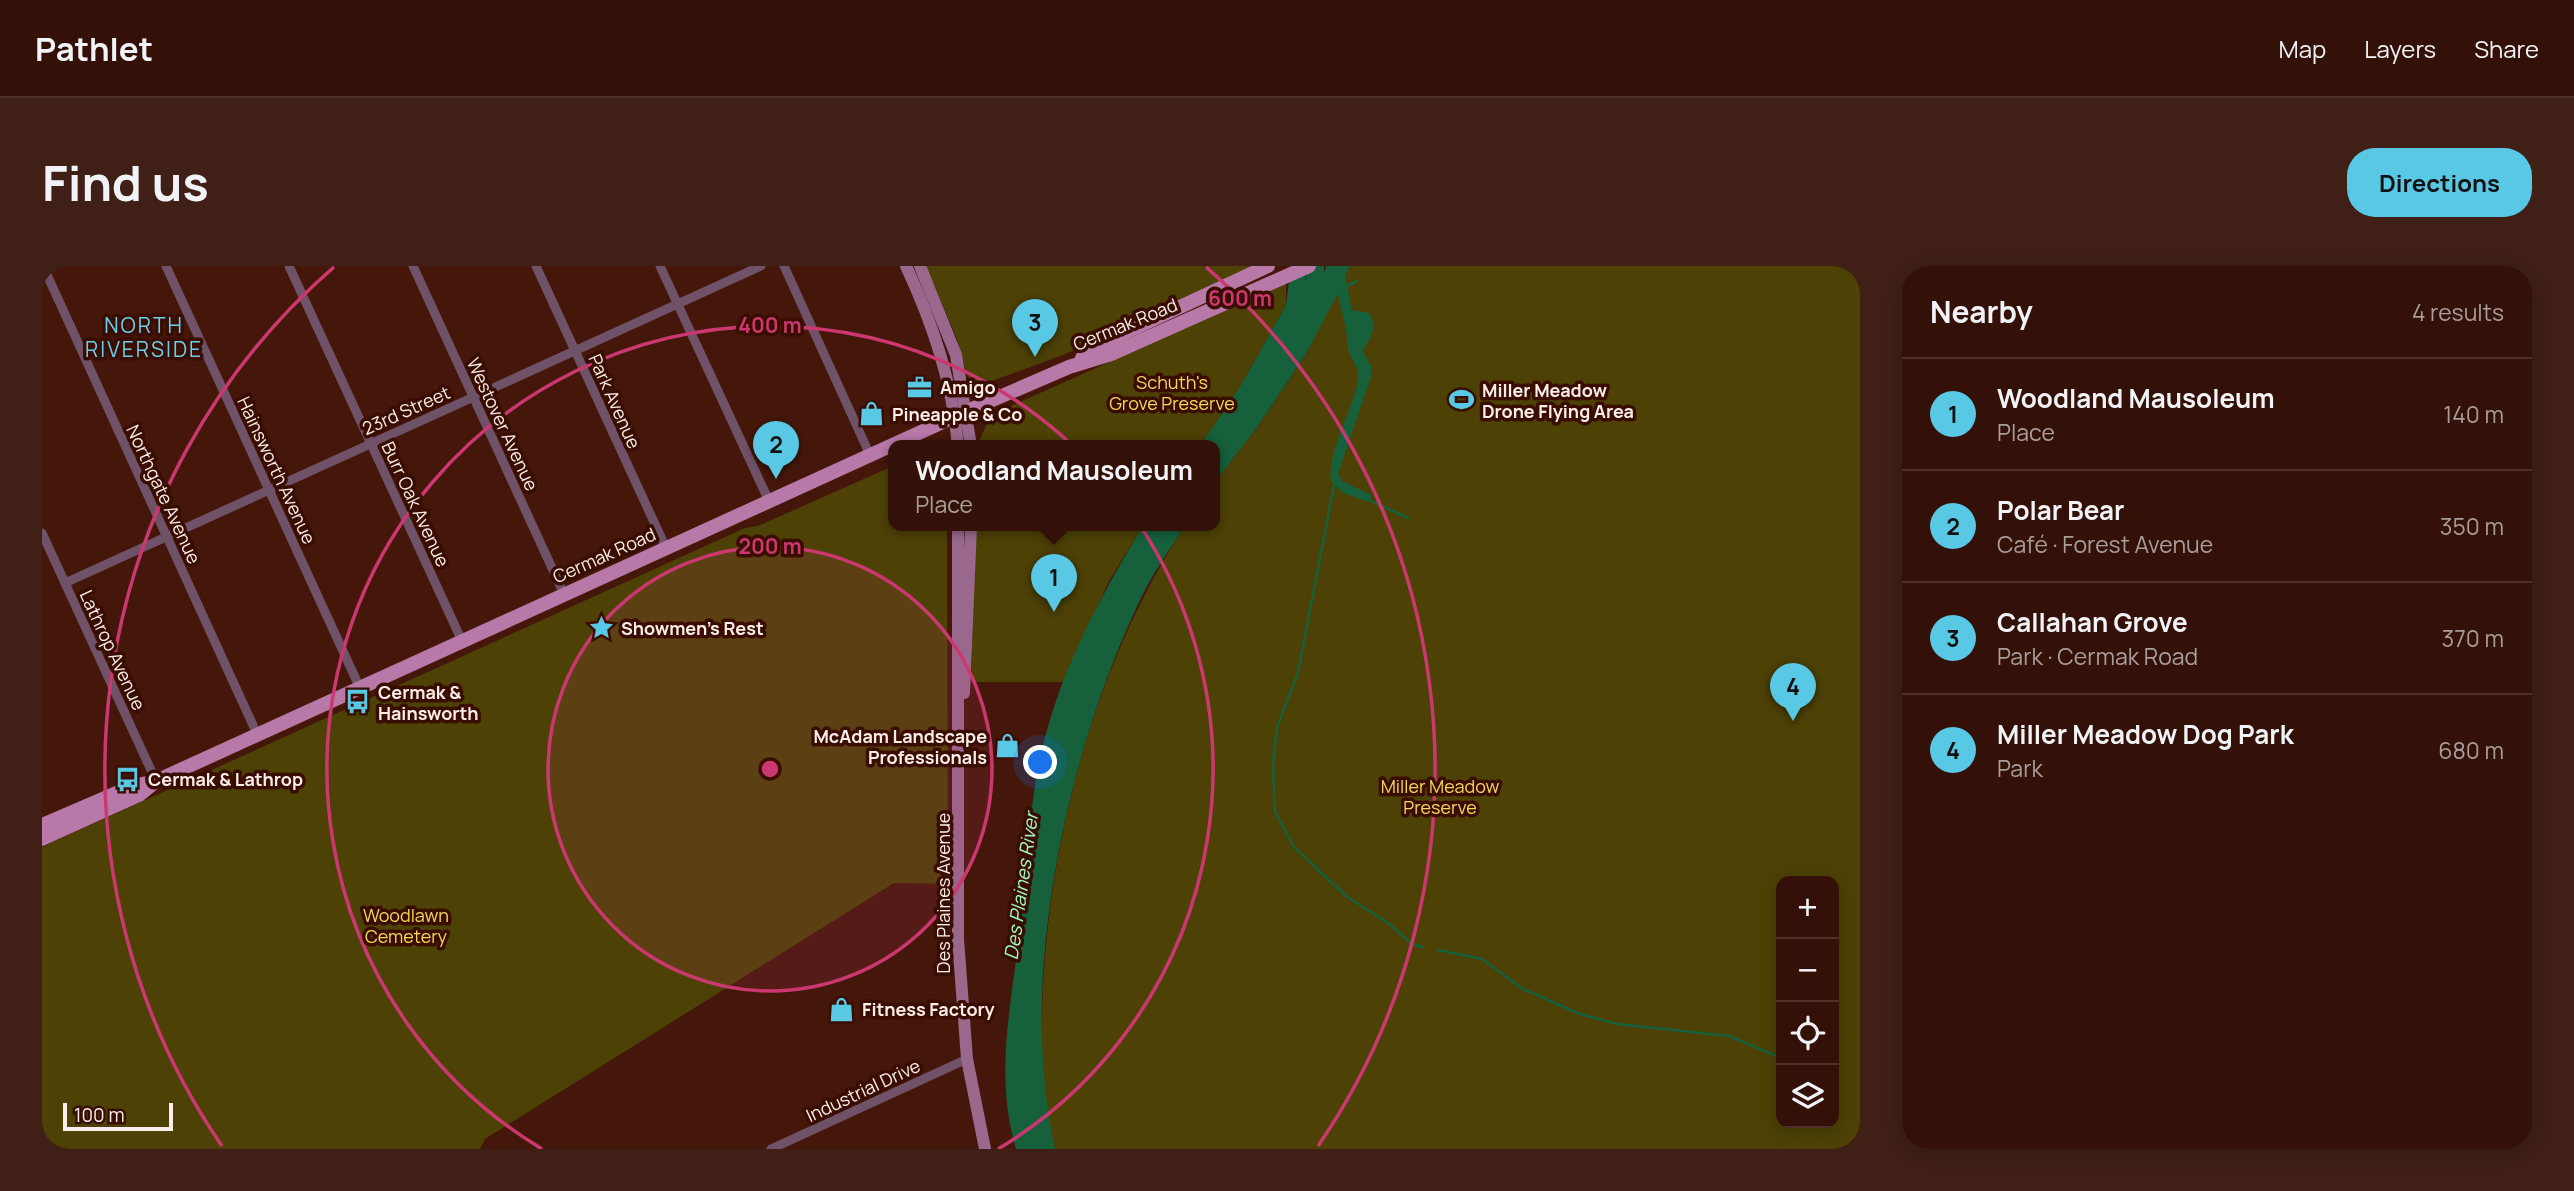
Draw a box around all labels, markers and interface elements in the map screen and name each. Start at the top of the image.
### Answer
text: Pathlet [35,26,153,71]
text: Map [2279,32,2326,65]
text: Layers [2364,32,2436,65]
text: Share [2474,32,2539,65]
button: Directions [2347,148,2532,217]
text: Find us [42,149,209,216]
text: 600 m [1208,284,1272,312]
text: Nearby [1930,291,2033,332]
street label: Cermak Road [1069,292,1181,356]
text: 4 results [2412,296,2504,328]
pin: 3 [1012,299,1058,357]
district label: NORTH RIVERSIDE [85,311,203,363]
text: 400 m [738,311,802,339]
street label: Park Avenue [583,350,647,452]
street label: Westover Avenue [462,354,544,494]
park label: Schuth's Grove Preserve [1109,370,1235,415]
office icon: Amigo [906,373,934,401]
place label: Amigo [940,375,996,399]
place label: Miller Meadow Drone Flying Area [1482,378,1634,423]
street label: 23rd Street [358,380,454,440]
text: Woodland Mausoleum [1997,380,2275,416]
sports icon: Miller Meadow Drone Flying Area [1448,386,1476,414]
street label: Hainsworth Avenue [232,392,322,548]
text: 1 [1948,398,1958,430]
text: 140 m [2443,398,2504,430]
shop icon: Pineapple & Co [858,400,886,428]
place label: Pineapple & Co [892,402,1022,426]
text: Place [1997,416,2055,448]
street label: Northgate Avenue [121,421,207,567]
pin: 2 [753,421,799,479]
street label: Burr Oak Avenue [376,438,456,570]
popup [888,440,1220,531]
text: Woodland Mausoleum [915,452,1193,488]
text: Place [915,488,973,520]
text: Polar Bear [1997,492,2124,528]
text: 2 [1946,510,1960,542]
text: 350 m [2440,510,2504,542]
street label: Cermak Road [549,522,659,588]
text: Café · Forest Avenue [1997,528,2213,560]
text: 200 m [738,532,802,560]
pin: 1 [1031,554,1077,612]
street label: Lathrop Avenue [75,586,151,714]
text: Callahan Grove [1997,604,2188,640]
place icon: Showmen's Rest [587,614,615,642]
place label: Showmen's Rest [621,616,764,640]
text: 3 [1946,622,1960,654]
text: 370 m [2442,622,2504,654]
text: Park · Cermak Road [1997,640,2198,672]
pin: 4 [1770,663,1816,721]
place label: Cermak & Hainsworth [378,680,479,725]
bus stop icon: Cermak & Hainsworth [344,688,372,716]
text: Miller Meadow Dog Park [1997,716,2294,752]
place label: McAdam Landscape Professionals [813,724,987,769]
shop icon: McAdam Landscape Professionals [993,732,1021,760]
text: 4 [1946,734,1960,766]
text: 680 m [2438,734,2504,766]
your location [1023,745,1057,779]
text: Park [1997,752,2043,784]
centre of rings [758,757,782,781]
bus stop icon: Cermak & Lathrop [114,765,142,793]
place label: Cermak & Lathrop [148,767,303,791]
park label: Miller Meadow Preserve [1381,774,1499,819]
water label: Des Plaines River [998,809,1044,961]
street label: Des Plaines Avenue [931,813,955,973]
map controls [1776,876,1839,1128]
button: + [1776,876,1839,939]
park label: Woodlawn Cemetery [363,903,449,948]
button: − [1776,939,1839,1002]
shop icon: Fitness Factory [828,995,856,1023]
place label: Fitness Factory [862,997,994,1021]
button: locate [1776,1002,1839,1065]
street label: Industrial Drive [802,1053,924,1127]
button: layers [1776,1065,1839,1128]
scale bar [63,1100,173,1132]
text: 100 m [74,1102,125,1128]

